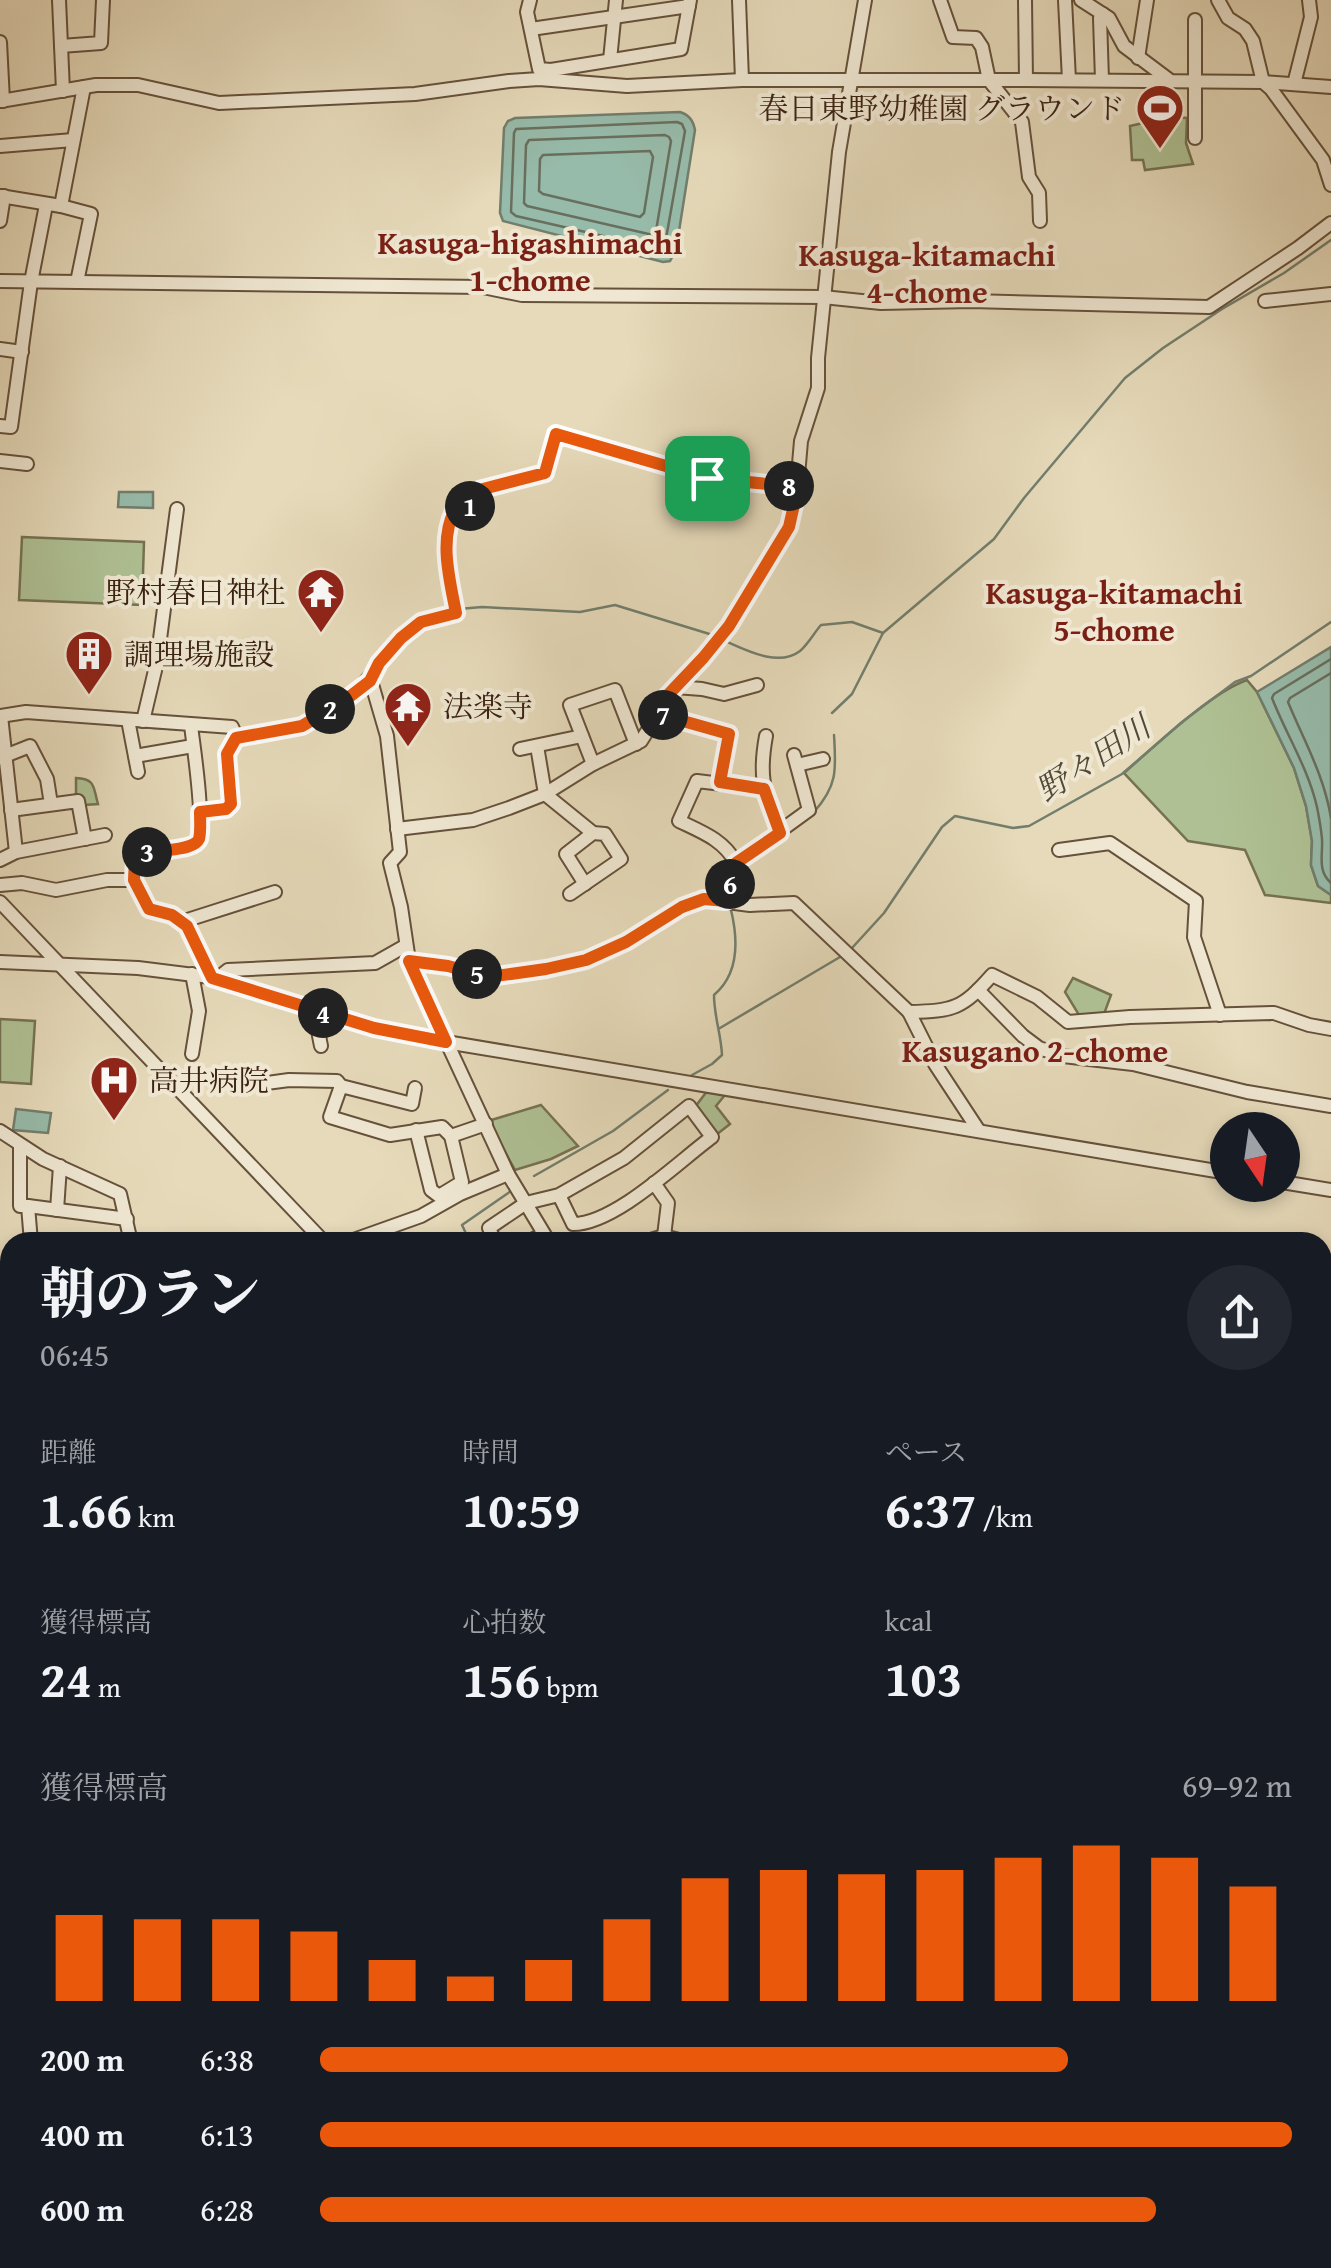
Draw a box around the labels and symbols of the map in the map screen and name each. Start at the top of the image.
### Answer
sports icon: 春日東野幼稚園 グラウンド [1134,82,1186,150]
place label: 春日東野幼稚園 グラウンド [758,86,1125,130]
district label: Kasuga-higashimachi 1-chome [377,219,683,303]
district label: Kasuga-kitamachi 4-chome [798,231,1056,315]
pin [665,436,750,521]
pin: 8 [764,461,814,511]
pin: 1 [445,481,495,531]
temple icon: 野村春日神社 [295,566,347,634]
district label: Kasuga-kitamachi 5-chome [985,569,1243,653]
place label: 野村春日神社 [106,570,286,614]
building icon: 調理場施設 [63,628,115,696]
place label: 調理場施設 [124,632,274,676]
temple icon: 法楽寺 [382,680,434,748]
pin: 2 [305,684,355,734]
place label: 法楽寺 [443,684,533,728]
pin: 7 [638,690,688,740]
water label: 野々田川 [1027,702,1162,813]
pin: 3 [122,827,172,877]
pin: 6 [705,859,755,909]
pin: 5 [452,949,502,999]
pin: 4 [298,988,348,1038]
district label: Kasugano 2-chome [902,1027,1168,1074]
hospital icon: 高井病院 [88,1054,140,1122]
place label: 高井病院 [149,1058,269,1102]
north arrow [1210,1112,1300,1202]

